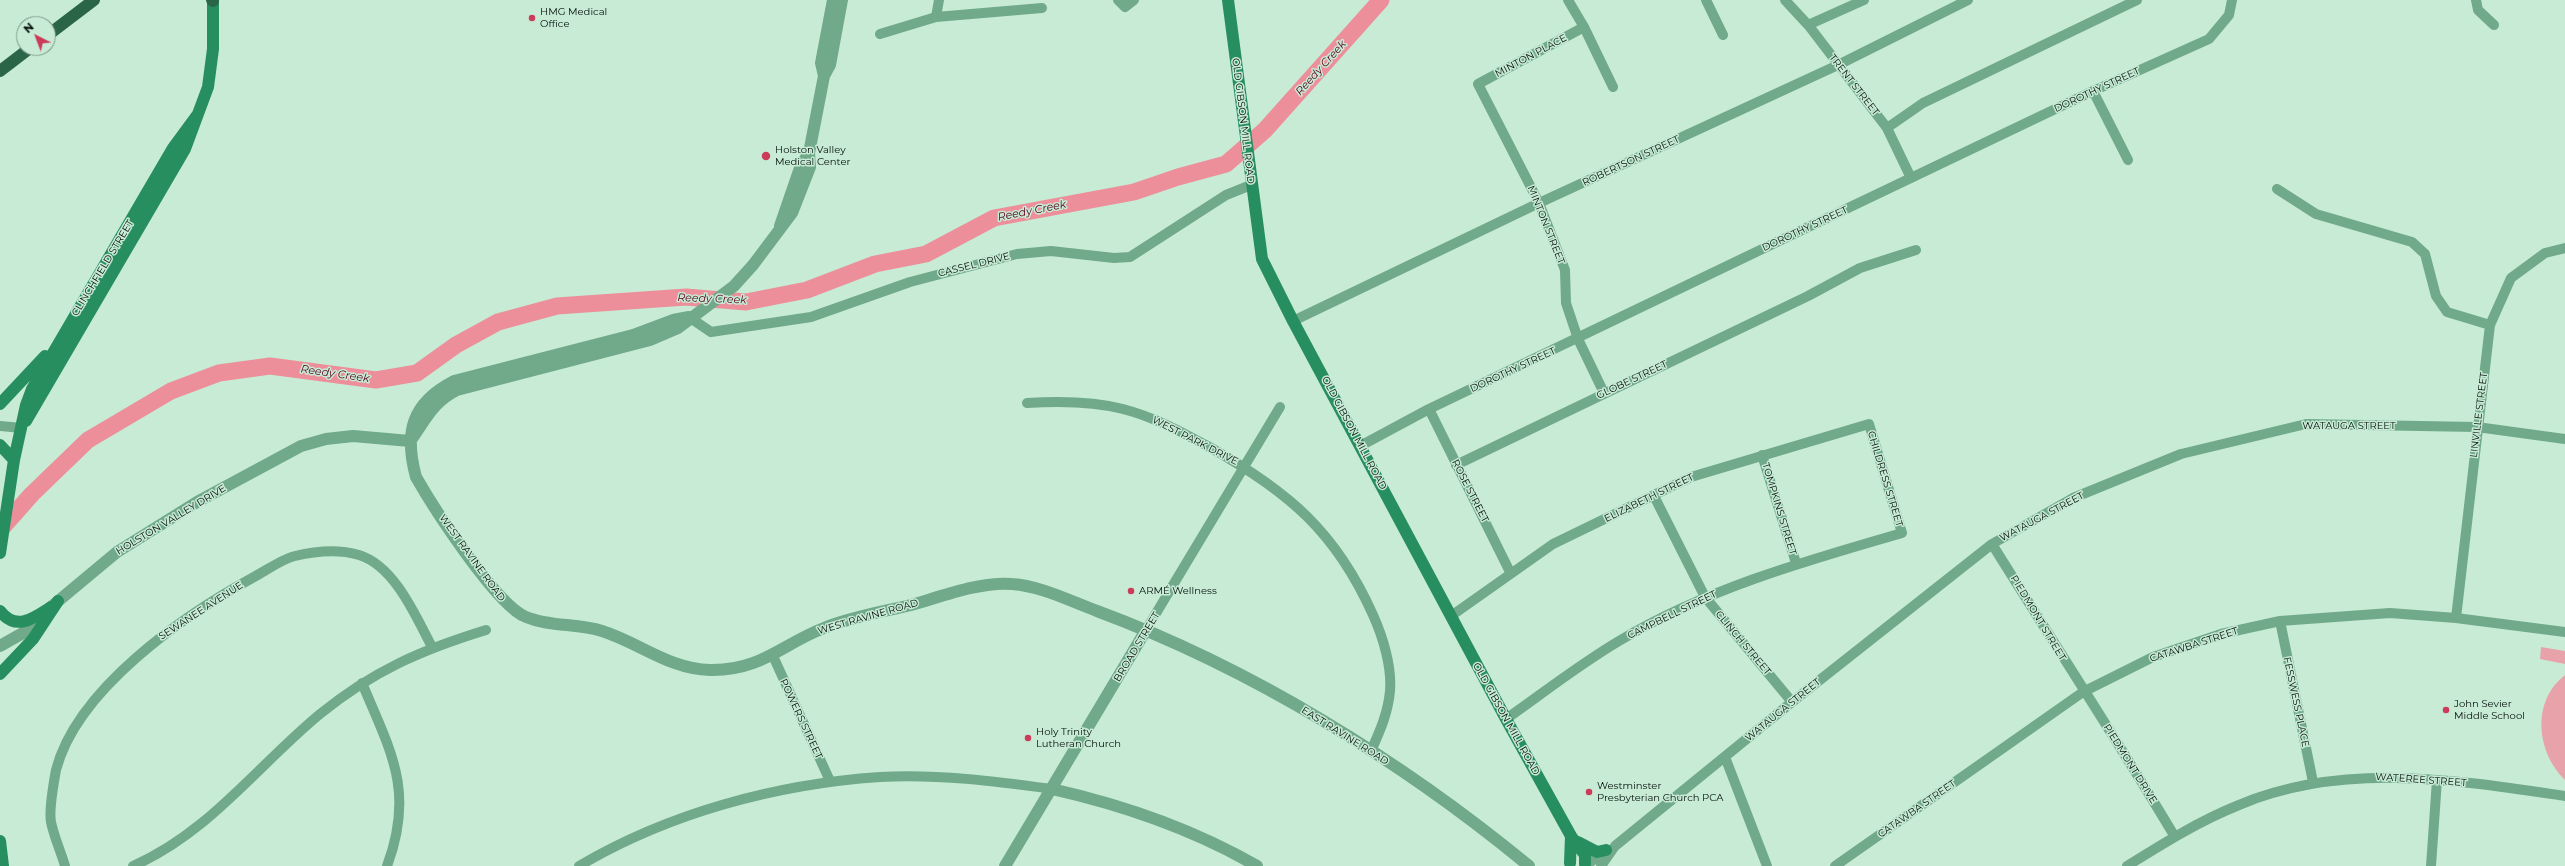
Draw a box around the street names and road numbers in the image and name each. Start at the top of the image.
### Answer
street label: MINTON PLACE [1493,32,1569,80]
street label: TRENT STREET [1826,52,1882,118]
street label: OLD GIBSON MILL ROAD [1229,57,1257,185]
street label: DOROTHY STREET [2052,65,2142,115]
street label: ROBERTSON STREET [1580,133,1682,189]
street label: MINTON STREET [1525,184,1567,266]
street label: DOROTHY STREET [1760,204,1850,254]
street label: CLINCHFIELD STREET [69,218,137,318]
street label: CASSEL DRIVE [937,250,1011,280]
street label: DOROTHY STREET [1468,345,1558,395]
street label: GLOBE STREET [1595,358,1669,402]
street label: LINVILLE STREET [2468,372,2490,458]
street label: OLD GIBSON MILL ROAD [1319,374,1389,492]
street label: WEST PARK DRIVE [1150,414,1240,468]
street label: WATAUGA STREET [2302,420,2396,432]
street label: CHILDRESS STREET [1865,430,1905,528]
street label: ROSE STREET [1449,457,1491,525]
street label: TOMPKINS STREET [1759,461,1799,557]
street label: ELIZABETH STREET [1602,471,1696,525]
street label: HOLSTON VALLEY DRIVE [114,482,228,558]
street label: WATAUGA STREET [1998,490,2086,544]
street label: WEST RAVINE ROAD [436,512,508,604]
street label: PIEDMONT STREET [2008,573,2068,663]
street label: SEWANEE AVENUE [157,579,245,643]
street label: CAMPBELL STREET [1626,588,1718,642]
street label: WEST RAVINE ROAD [816,597,920,637]
street label: CLINCH STREET [1713,608,1773,678]
street label: BROAD STREET [1111,610,1163,684]
street label: CATAWBA STREET [2148,625,2240,665]
street label: FESSWESS PLACE [2281,656,2311,748]
street label: OLD GIBSON MILL ROAD [1470,661,1542,777]
street label: WATAUGA STREET [1743,676,1823,744]
street label: POWERS STREET [777,677,825,761]
street label: EAST RAVINE ROAD [1299,704,1391,768]
street label: PIEDMONT DRIVE [2101,722,2159,806]
street label: WATEREE STREET [2375,771,2467,789]
street label: CATAWBA STREET [1876,778,1958,840]

